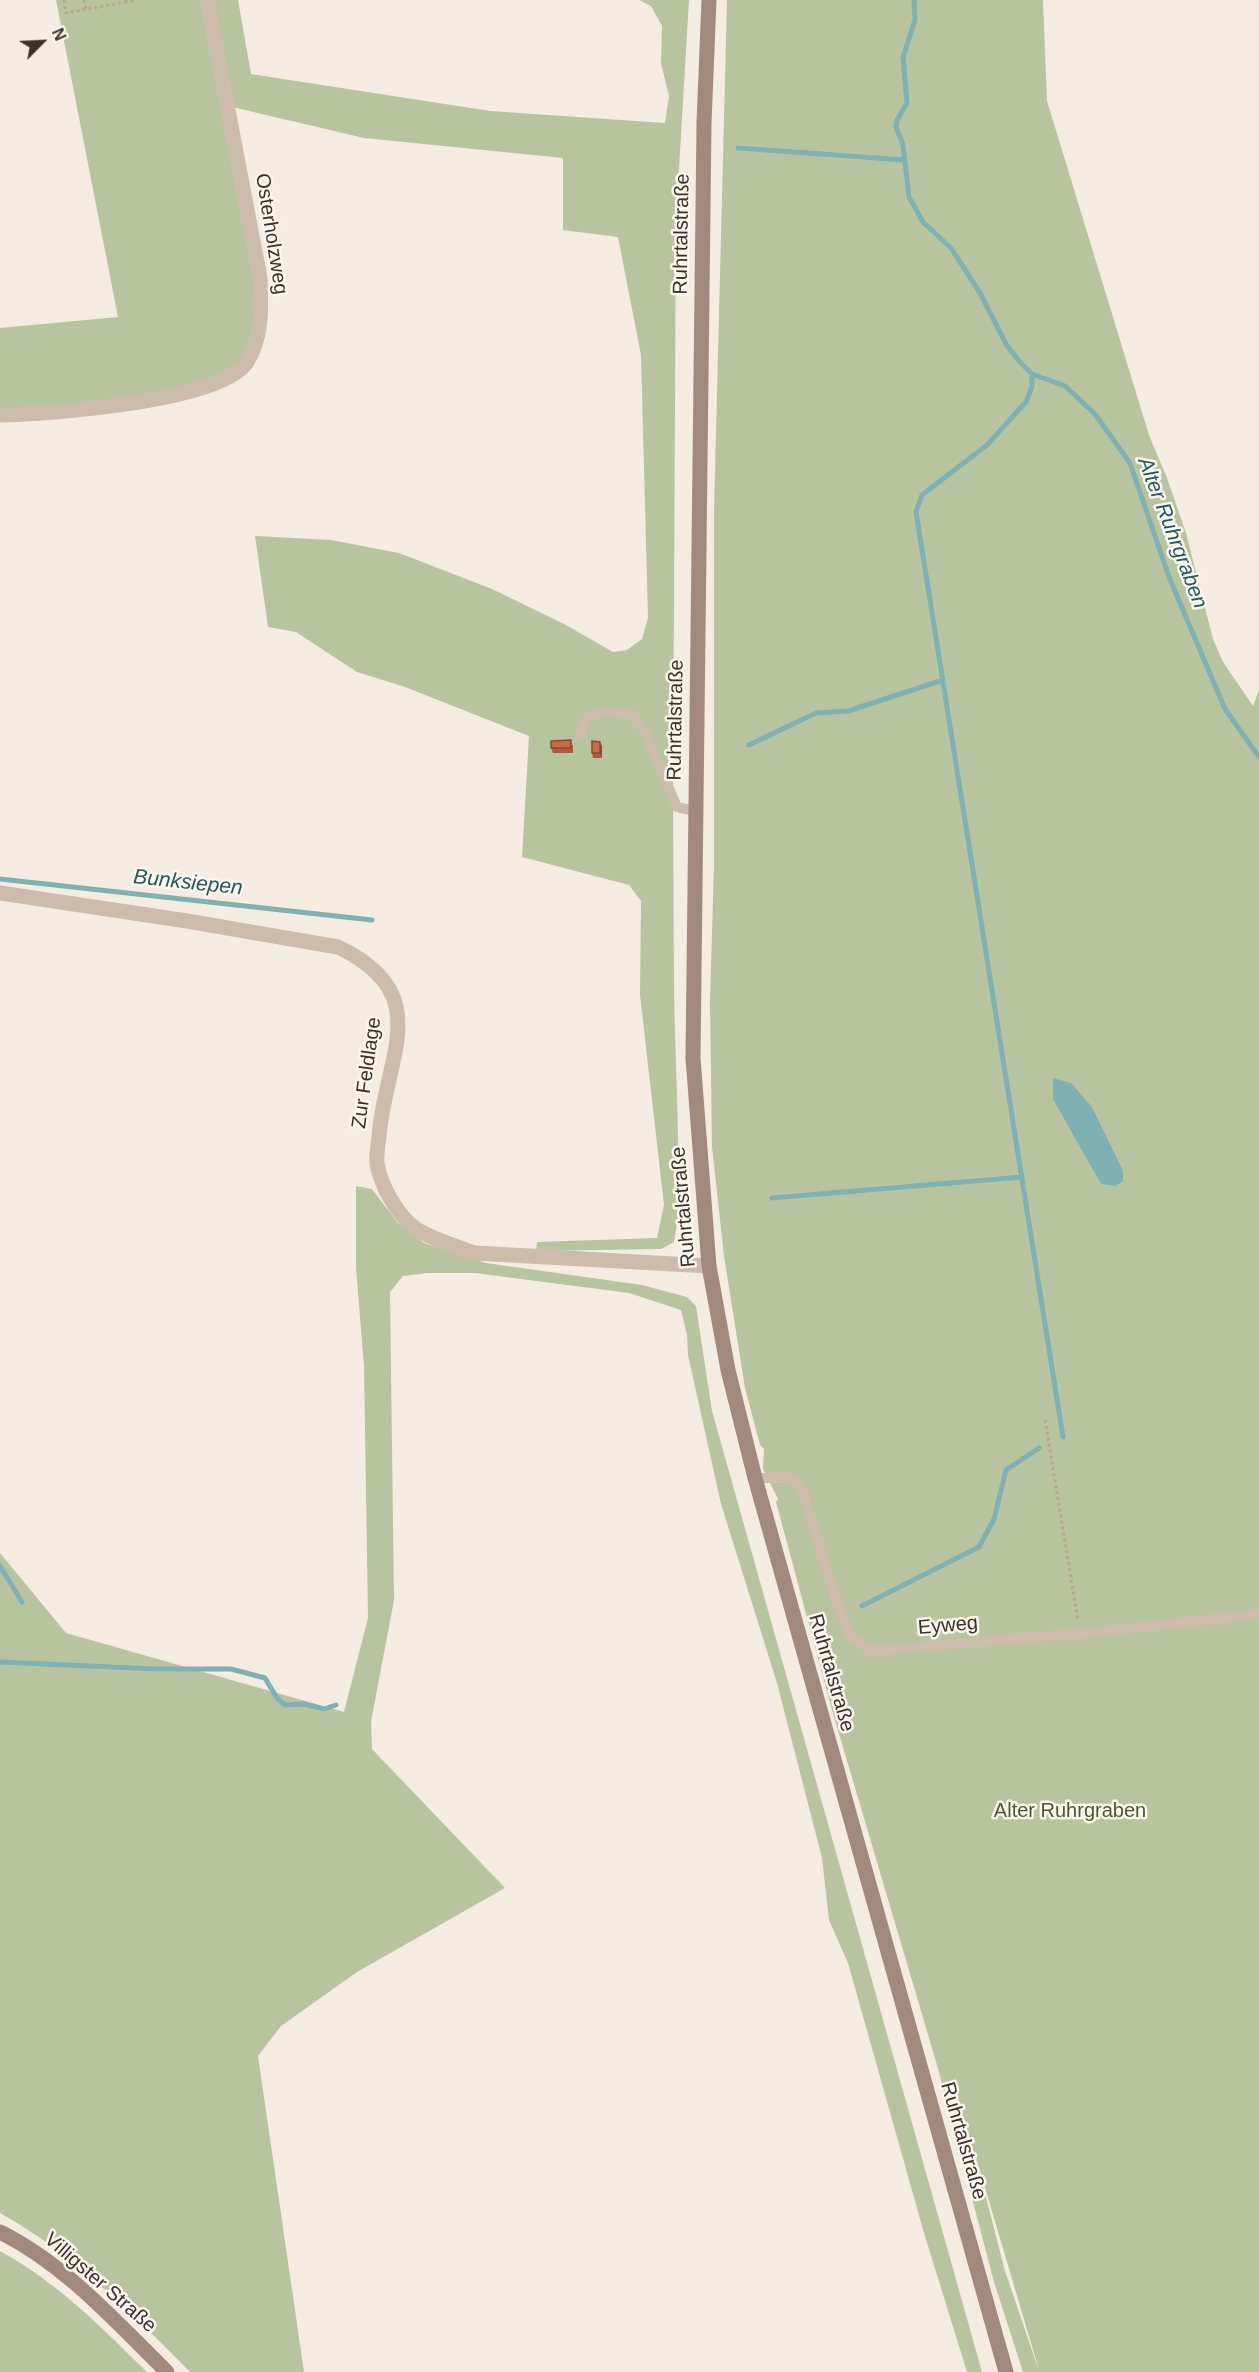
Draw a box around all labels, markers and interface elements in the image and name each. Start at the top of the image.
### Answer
north arrow [12,12,72,72]
text: N [49,26,69,43]
street label: Osterholzweg [250,172,292,296]
street label: Ruhrtalstraße [669,173,695,295]
water label: Alter Ruhrgraben [1132,454,1212,612]
street label: Ruhrtalstraße [663,659,689,781]
water label: Bunksiepen [132,865,244,901]
street label: Zur Feldlage [347,1016,387,1130]
street label: Ruhrtalstraße [667,1146,701,1268]
street label: Ruhrtalstraße [803,1611,859,1735]
street label: Eyweg [917,1611,979,1641]
park label: Alter Ruhrgraben [994,1799,1146,1823]
street label: Ruhrtalstraße [935,2079,991,2203]
street label: Villigster Straße [39,2228,161,2338]

